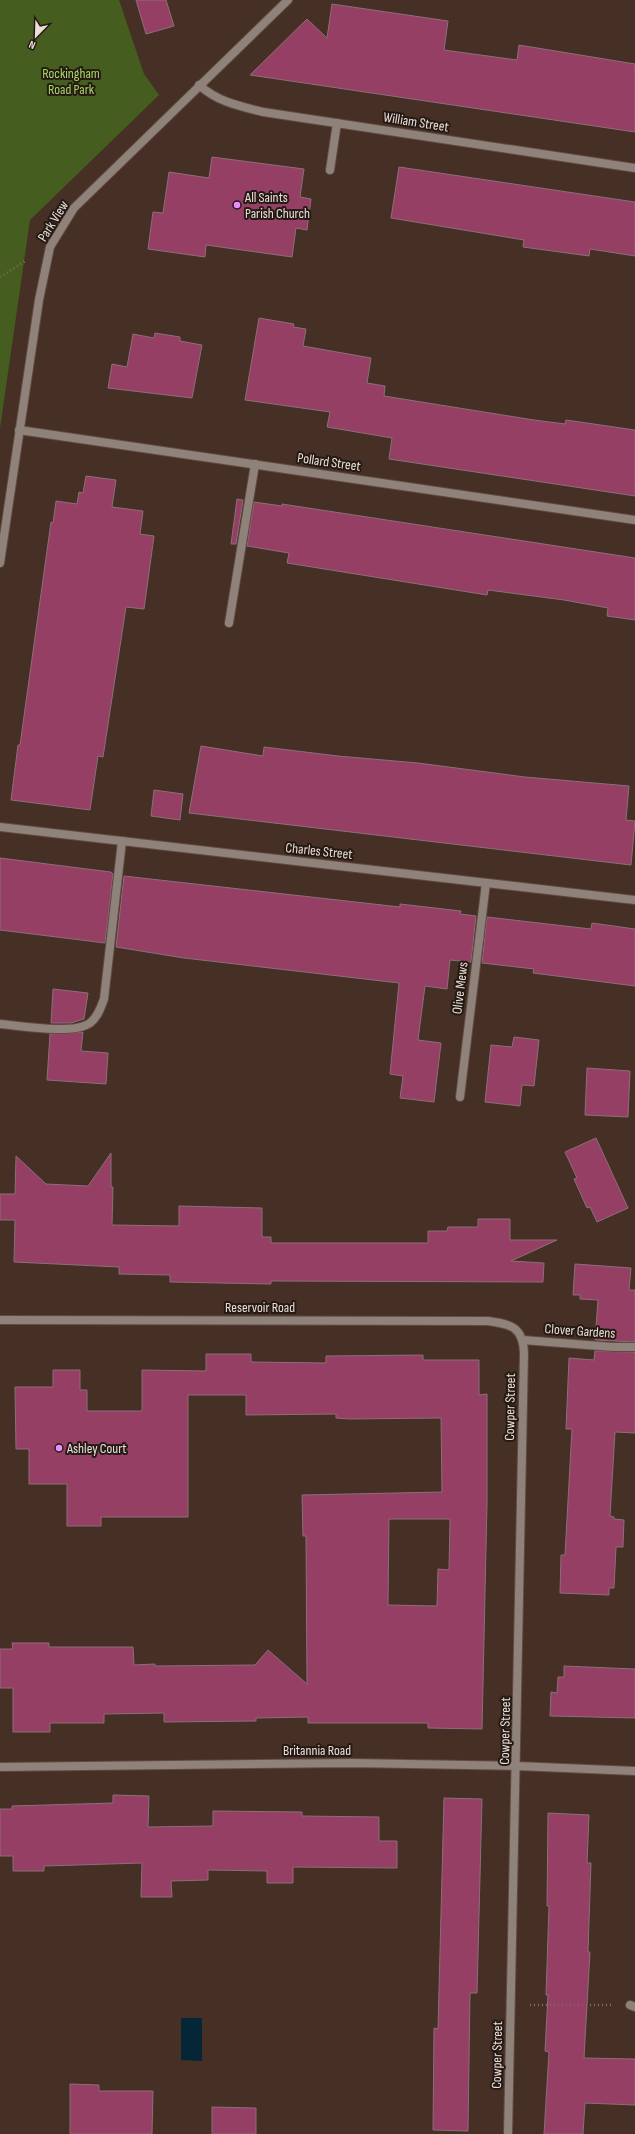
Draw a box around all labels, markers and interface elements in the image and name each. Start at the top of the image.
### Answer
north arrow [16,16,56,56]
text: N [27,38,38,52]
park label: Rockingham Road Park [42,65,100,98]
street label: William Street [382,108,450,136]
place label: All Saints Parish Church [244,189,310,222]
street label: Park View [34,197,72,245]
marker: All Saints Parish Church [232,200,242,210]
street label: Pollard Street [296,449,362,475]
street label: Charles Street [285,839,353,863]
street label: Olive Mews [448,961,472,1015]
street label: Reservoir Road [225,1299,295,1316]
street label: Clover Gardens [544,1320,616,1342]
street label: Cowper Street [501,1373,519,1441]
place label: Ashley Court [66,1440,127,1457]
marker: Ashley Court [54,1443,64,1453]
street label: Cowper Street [496,1697,514,1765]
street label: Britannia Road [283,1742,351,1759]
street label: Cowper Street [488,2021,506,2089]

